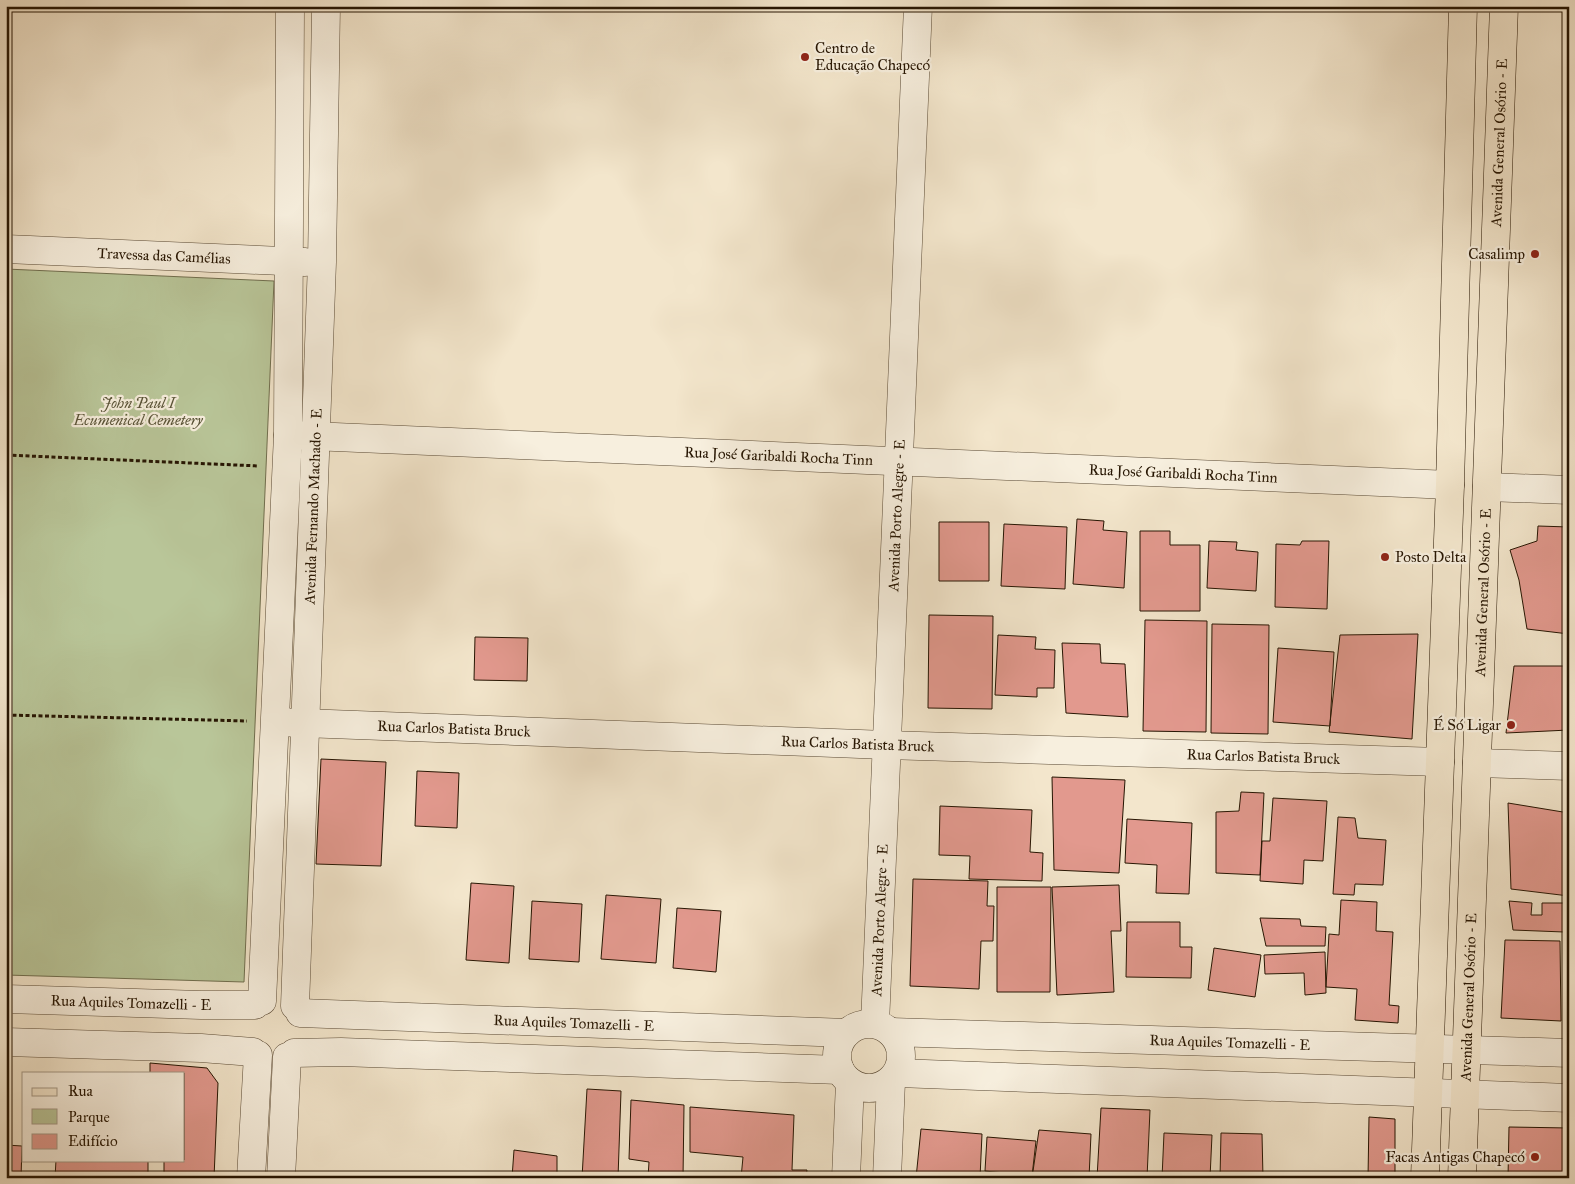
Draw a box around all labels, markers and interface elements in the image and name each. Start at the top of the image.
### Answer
place label: Centro de Educação Chapecó [815,39,930,74]
marker: Centro de Educação Chapecó [799,51,811,63]
street label: Avenida General Osório - E [1487,58,1511,228]
street label: Travessa das Camélias [97,244,231,268]
place label: Casalimp [1468,245,1525,263]
marker: Casalimp [1529,248,1541,260]
park label: John Paul I Ecumenical Cemetery [72,394,204,429]
street label: Avenida Fernando Machado - E [301,408,326,606]
street label: Avenida Porto Alegre - E [884,439,909,593]
street label: Rua José Garibaldi Rocha Tinn [684,443,873,469]
street label: Rua José Garibaldi Rocha Tinn [1088,460,1278,487]
street label: Avenida General Osório - E [1471,508,1495,678]
place label: Posto Delta [1395,548,1467,566]
marker: Posto Delta [1379,551,1391,563]
place label: É Só Ligar [1433,715,1501,734]
street label: Rua Carlos Batista Bruck [377,717,531,741]
marker: É Só Ligar [1505,719,1517,731]
street label: Rua Carlos Batista Bruck [781,732,935,755]
street label: Rua Carlos Batista Bruck [1186,745,1340,768]
street label: Avenida Porto Alegre - E [867,843,892,998]
street label: Avenida General Osório - E [1456,912,1480,1083]
street label: Rua Aquiles Tomazelli - E [50,991,212,1014]
street label: Rua Aquiles Tomazelli - E [493,1011,655,1035]
street label: Rua Aquiles Tomazelli - E [1149,1031,1311,1054]
legend [22,1072,185,1162]
text: Rua [68,1082,93,1100]
text: Parque [68,1108,110,1127]
text: Edifício [68,1132,118,1150]
place label: Facas Antigas Chapecó [1386,1148,1525,1166]
marker: Facas Antigas Chapecó [1529,1151,1541,1163]

